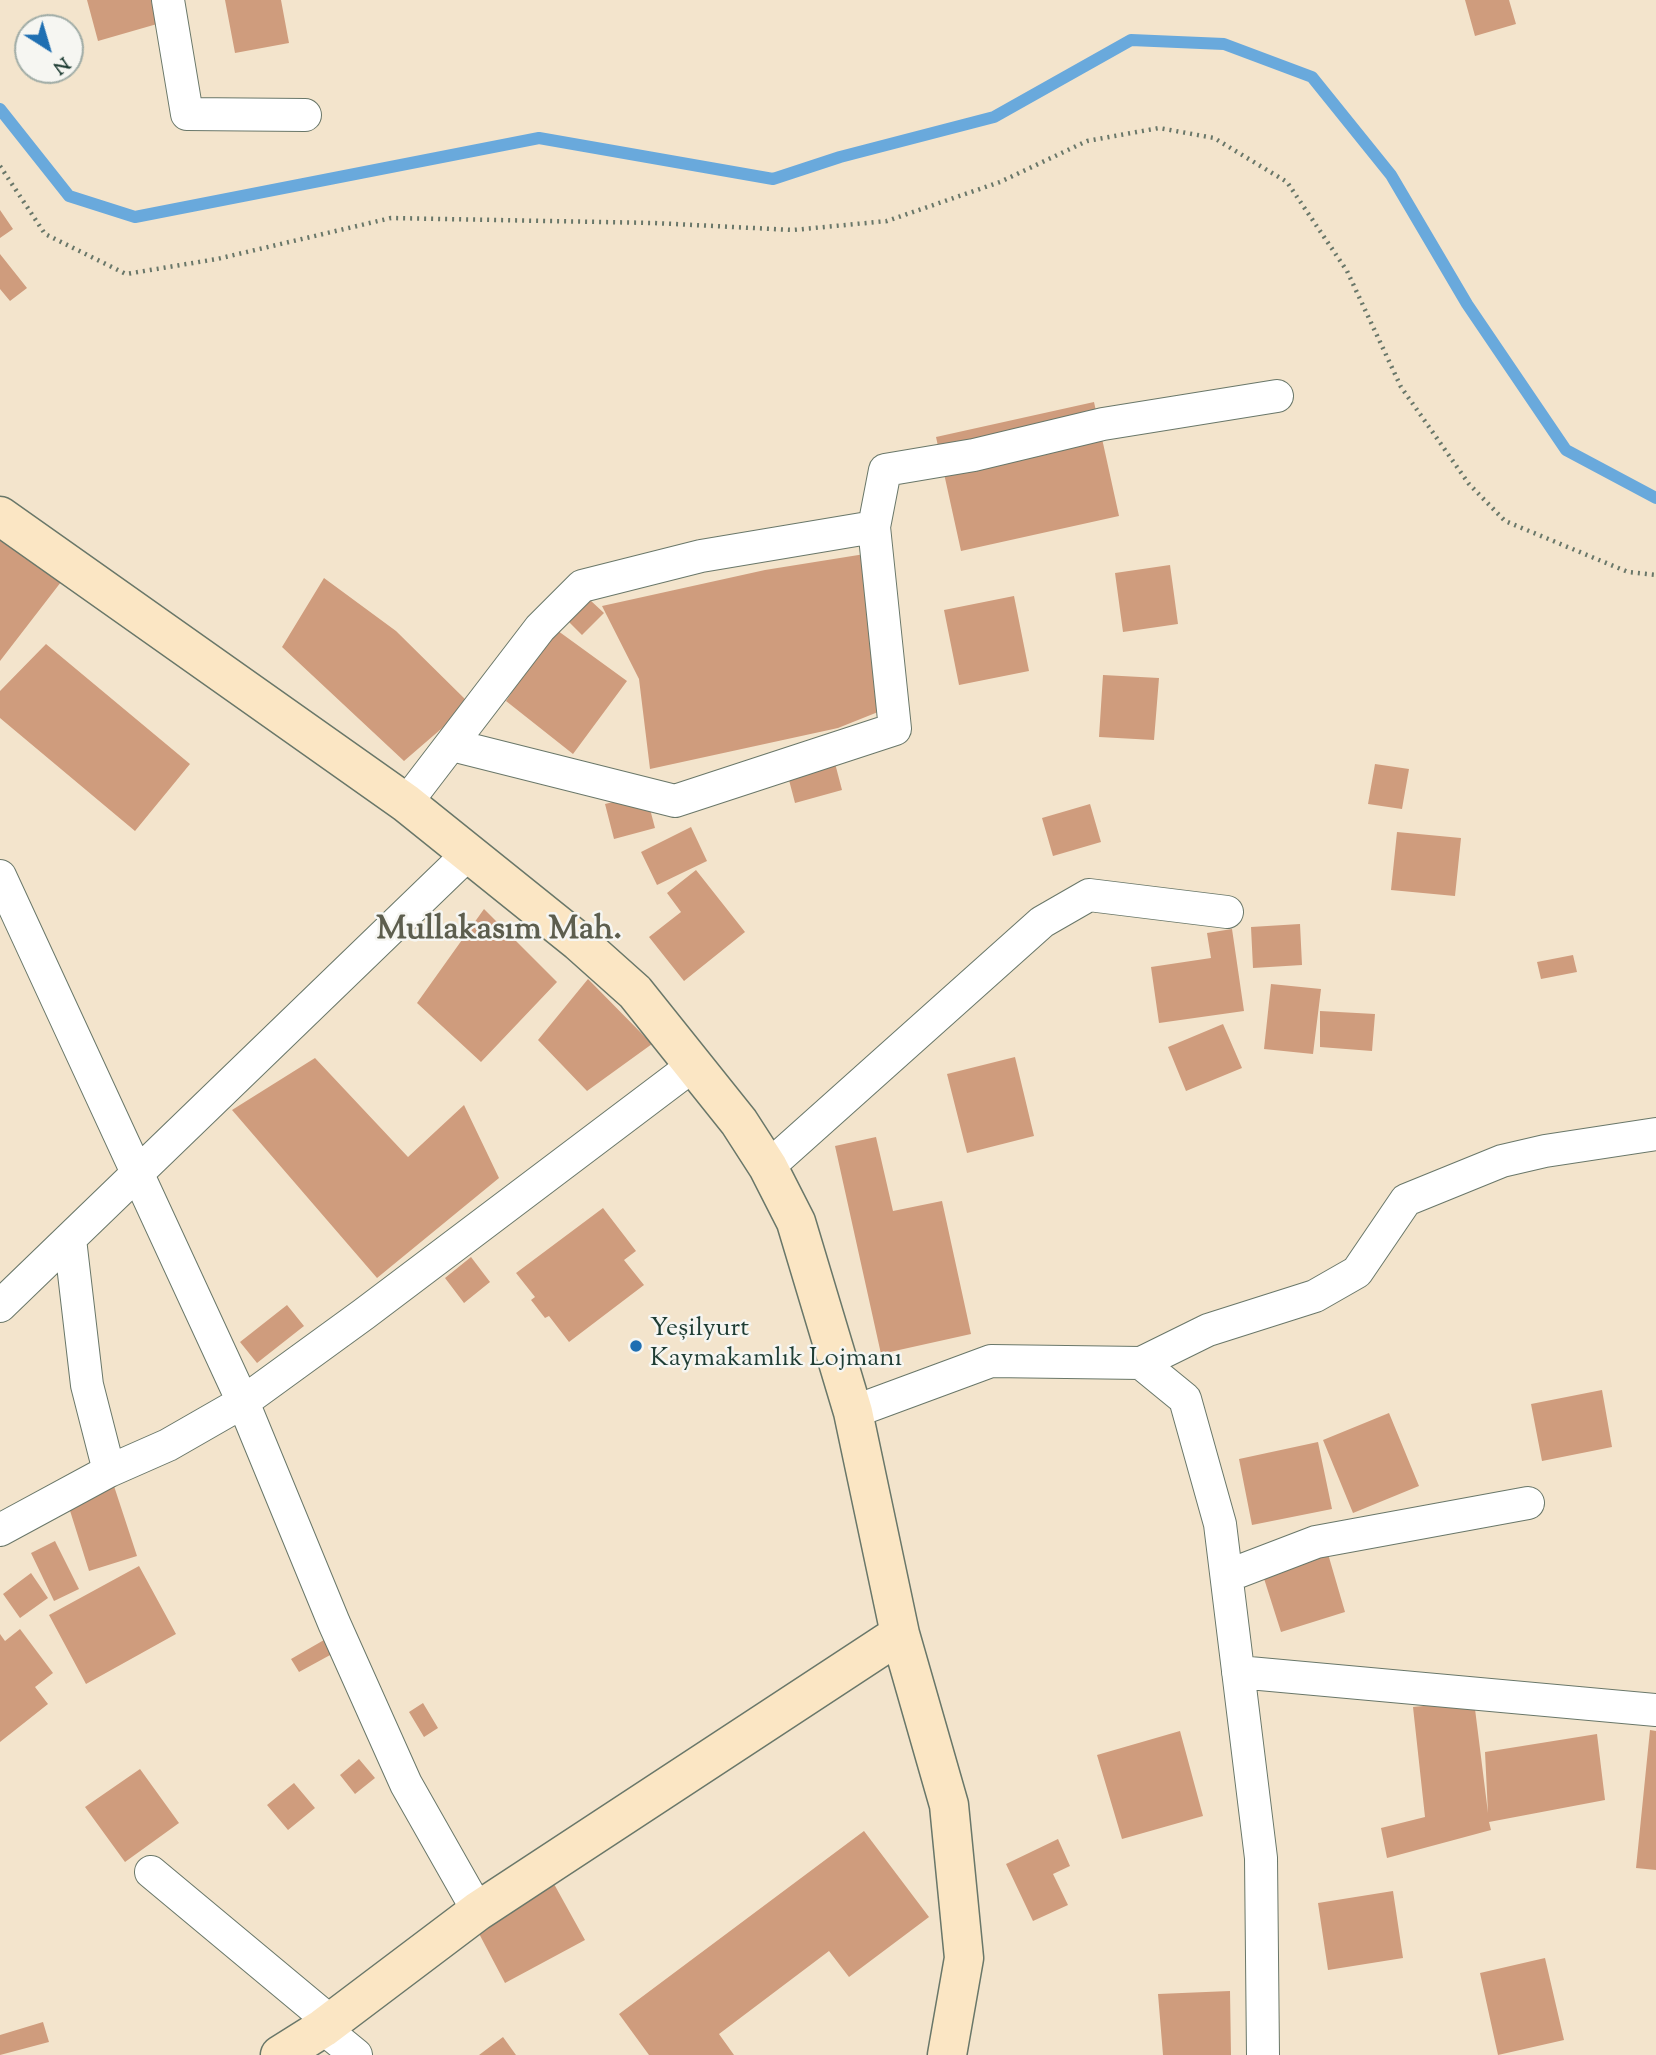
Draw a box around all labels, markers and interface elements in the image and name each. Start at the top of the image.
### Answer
north arrow [14,14,84,84]
text: N [47,49,75,80]
district label: Mullakasım Mah. [376,912,622,952]
place label: Yeşilyurt Kaymakamlık Lojmanı [650,1315,902,1376]
marker: Yeşilyurt Kaymakamlık Lojmanı [628,1338,644,1354]

